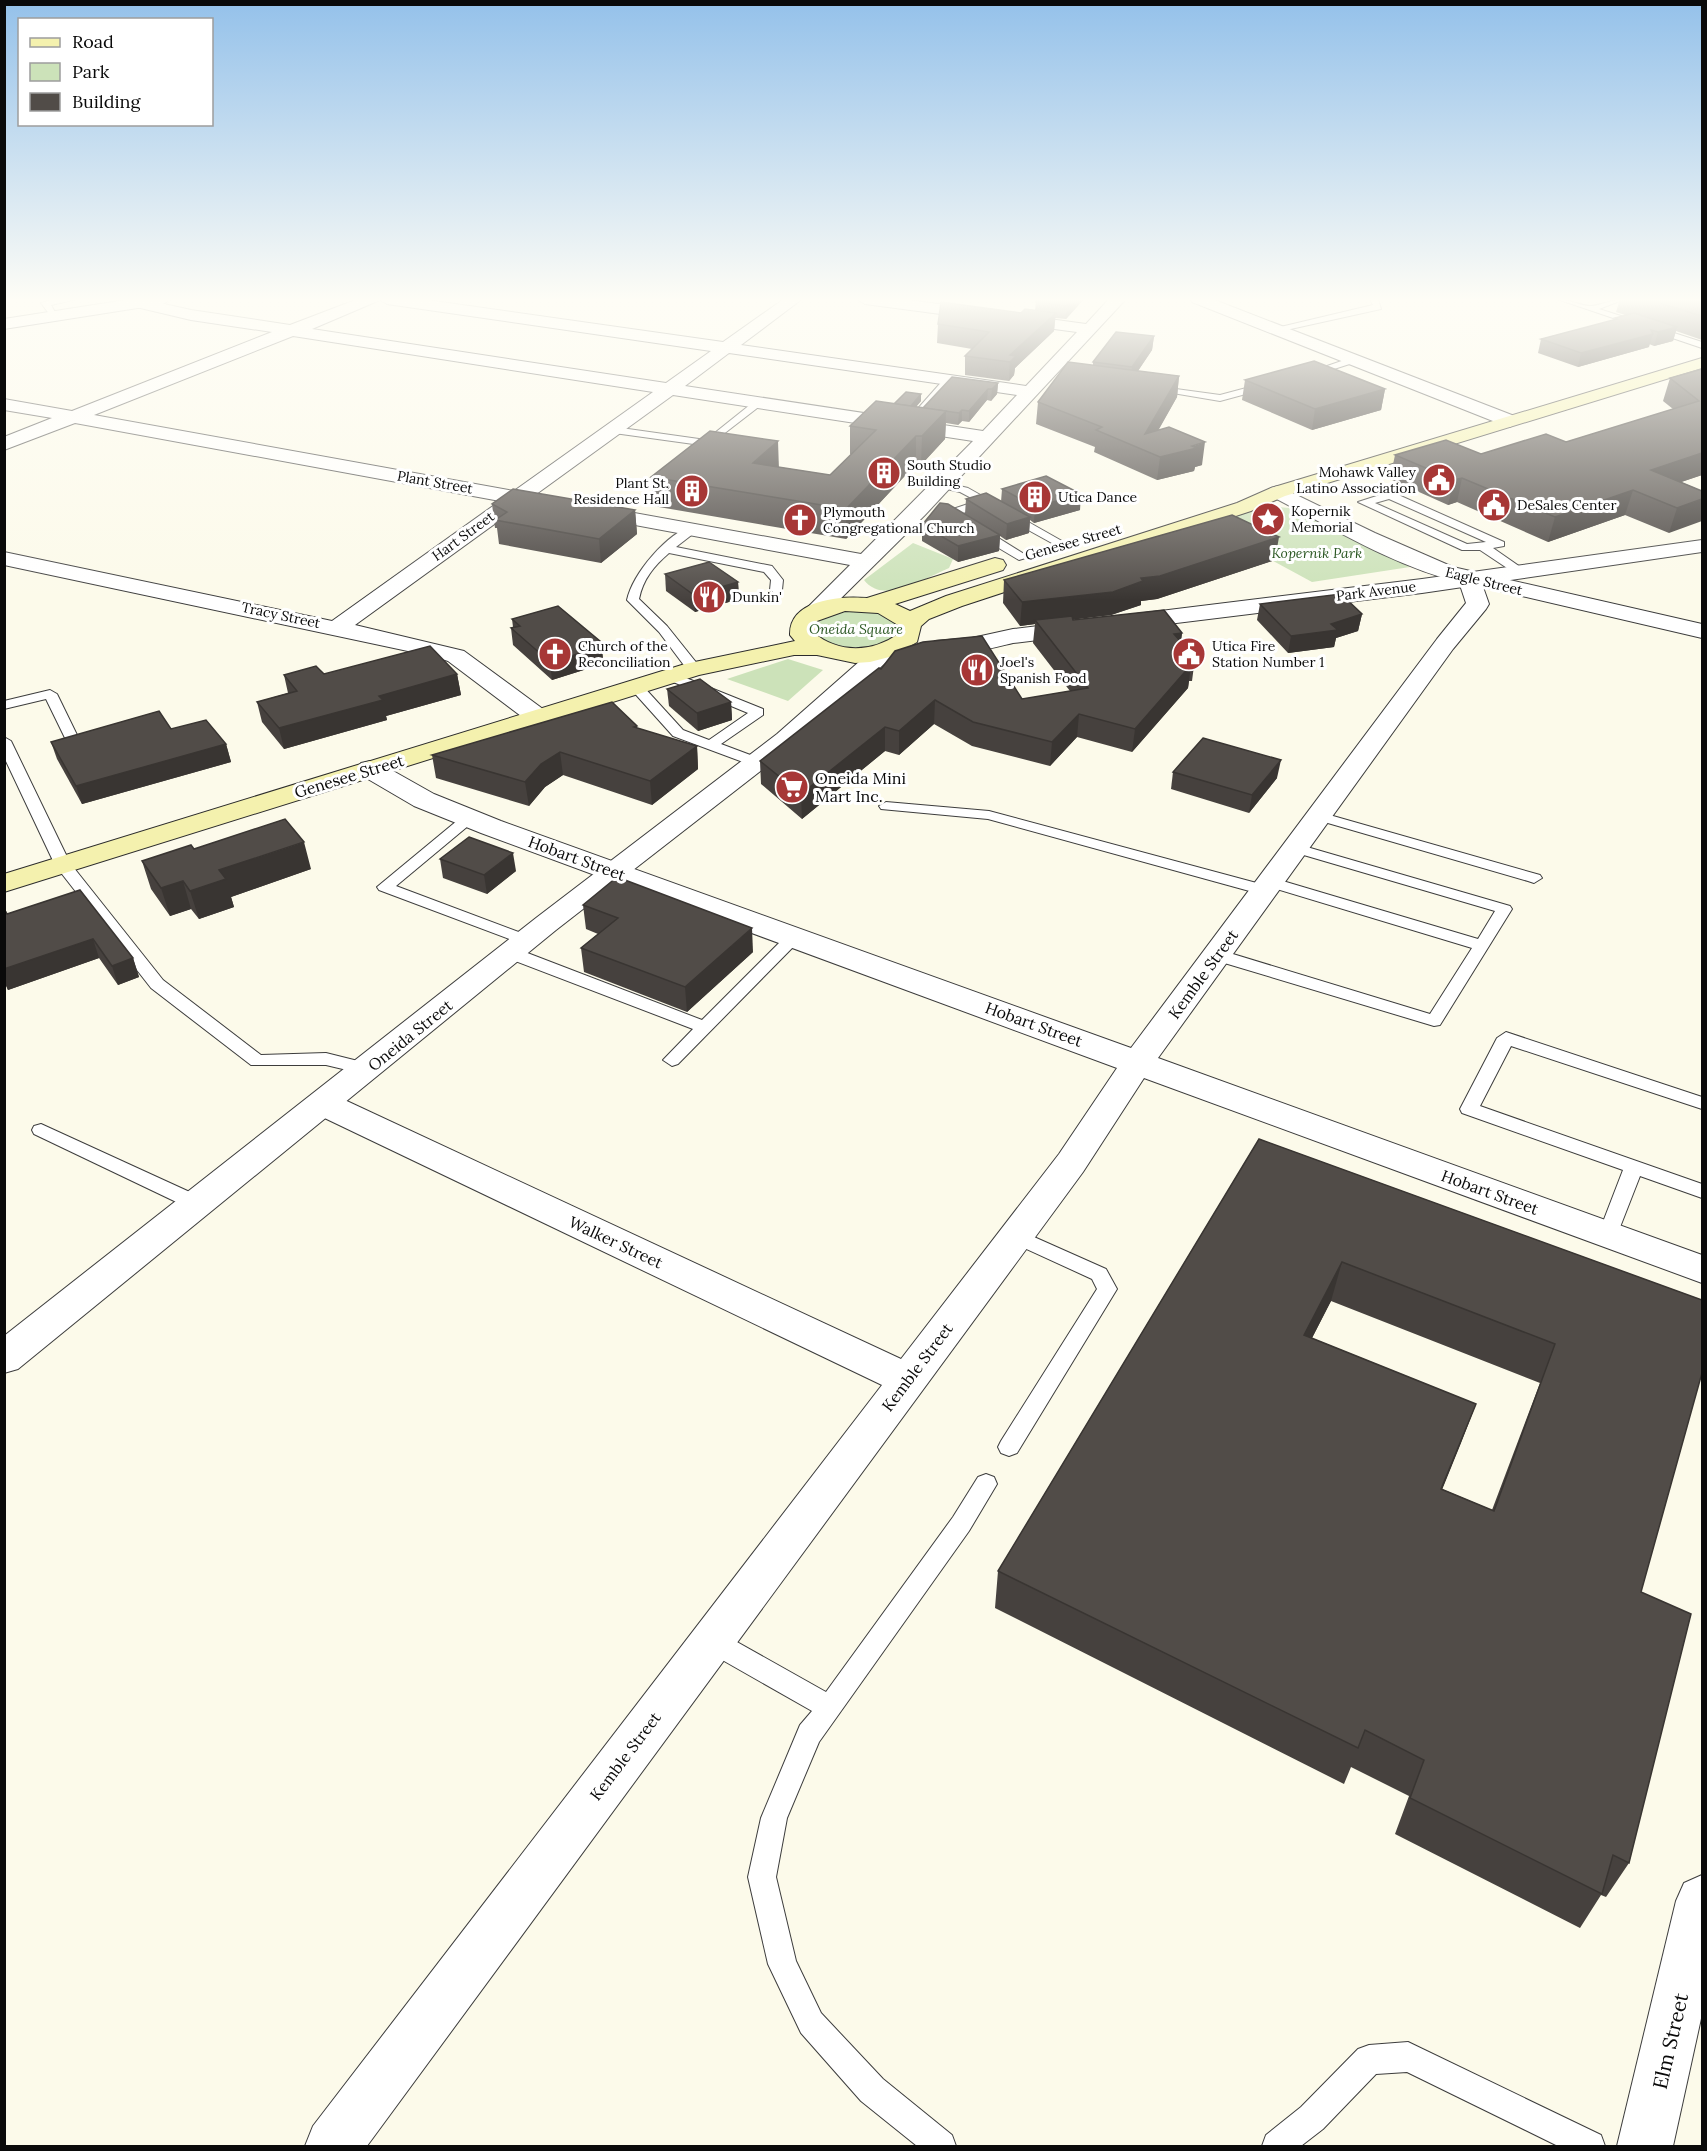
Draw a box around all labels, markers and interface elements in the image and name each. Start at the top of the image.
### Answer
legend [18,18,213,126]
text: Road [72,30,114,53]
text: Park [72,60,110,83]
text: Building [72,90,142,113]
building icon: South Studio Building [866,455,902,491]
place label: South Studio Building [907,456,991,490]
public building icon: Mohawk Valley Latino Association [1421,462,1457,498]
place label: Mohawk Valley Latino Association [1296,463,1417,497]
street label: Plant Street [396,466,475,498]
building icon: Plant St. Residence Hall [674,473,710,509]
place label: Plant St. Residence Hall [574,474,669,508]
building icon: Utica Dance [1017,479,1053,515]
public building icon: DeSales Center [1476,487,1512,523]
place label: Utica Dance [1058,488,1138,506]
place label: DeSales Center [1517,496,1616,514]
place icon: Kopernik Memorial [1250,501,1286,537]
church icon: Plymouth Congregational Church [782,502,818,538]
place label: Kopernik Memorial [1291,502,1353,536]
place label: Plymouth Congregational Church [823,503,975,537]
street label: Hart Street [428,507,498,565]
street label: Genesee Street [1023,520,1124,564]
park label: Kopernik Park [1272,544,1362,562]
street label: Eagle Street [1444,563,1525,599]
street label: Park Avenue [1335,577,1417,605]
restaurant icon: Dunkin' [691,579,727,615]
place label: Dunkin' [732,588,782,606]
street label: Tracy Street [240,598,323,632]
park label: Oneida Square [809,620,903,638]
church icon: Church of the Reconciliation [537,636,573,672]
public building icon: Utica Fire Station Number 1 [1171,636,1207,672]
place label: Church of the Reconciliation [578,637,671,671]
place label: Utica Fire Station Number 1 [1212,637,1324,671]
restaurant icon: Joel's Spanish Food [959,652,995,688]
place label: Joel's Spanish Food [999,653,1087,687]
street label: Genesee Street [292,750,407,802]
place label: Oneida Mini Mart Inc. [815,768,906,806]
supermarket icon: Oneida Mini Mart Inc. [774,769,810,805]
street label: Hobart Street [526,831,629,885]
street label: Kemble Street [1164,925,1243,1023]
street label: Oneida Street [364,994,457,1075]
street label: Hobart Street [983,997,1086,1051]
street label: Hobart Street [1439,1165,1542,1219]
street label: Walker Street [566,1211,667,1273]
street label: Kemble Street [877,1318,957,1415]
street label: Kemble Street [585,1707,665,1804]
street label: Elm Street [1647,1990,1693,2091]

